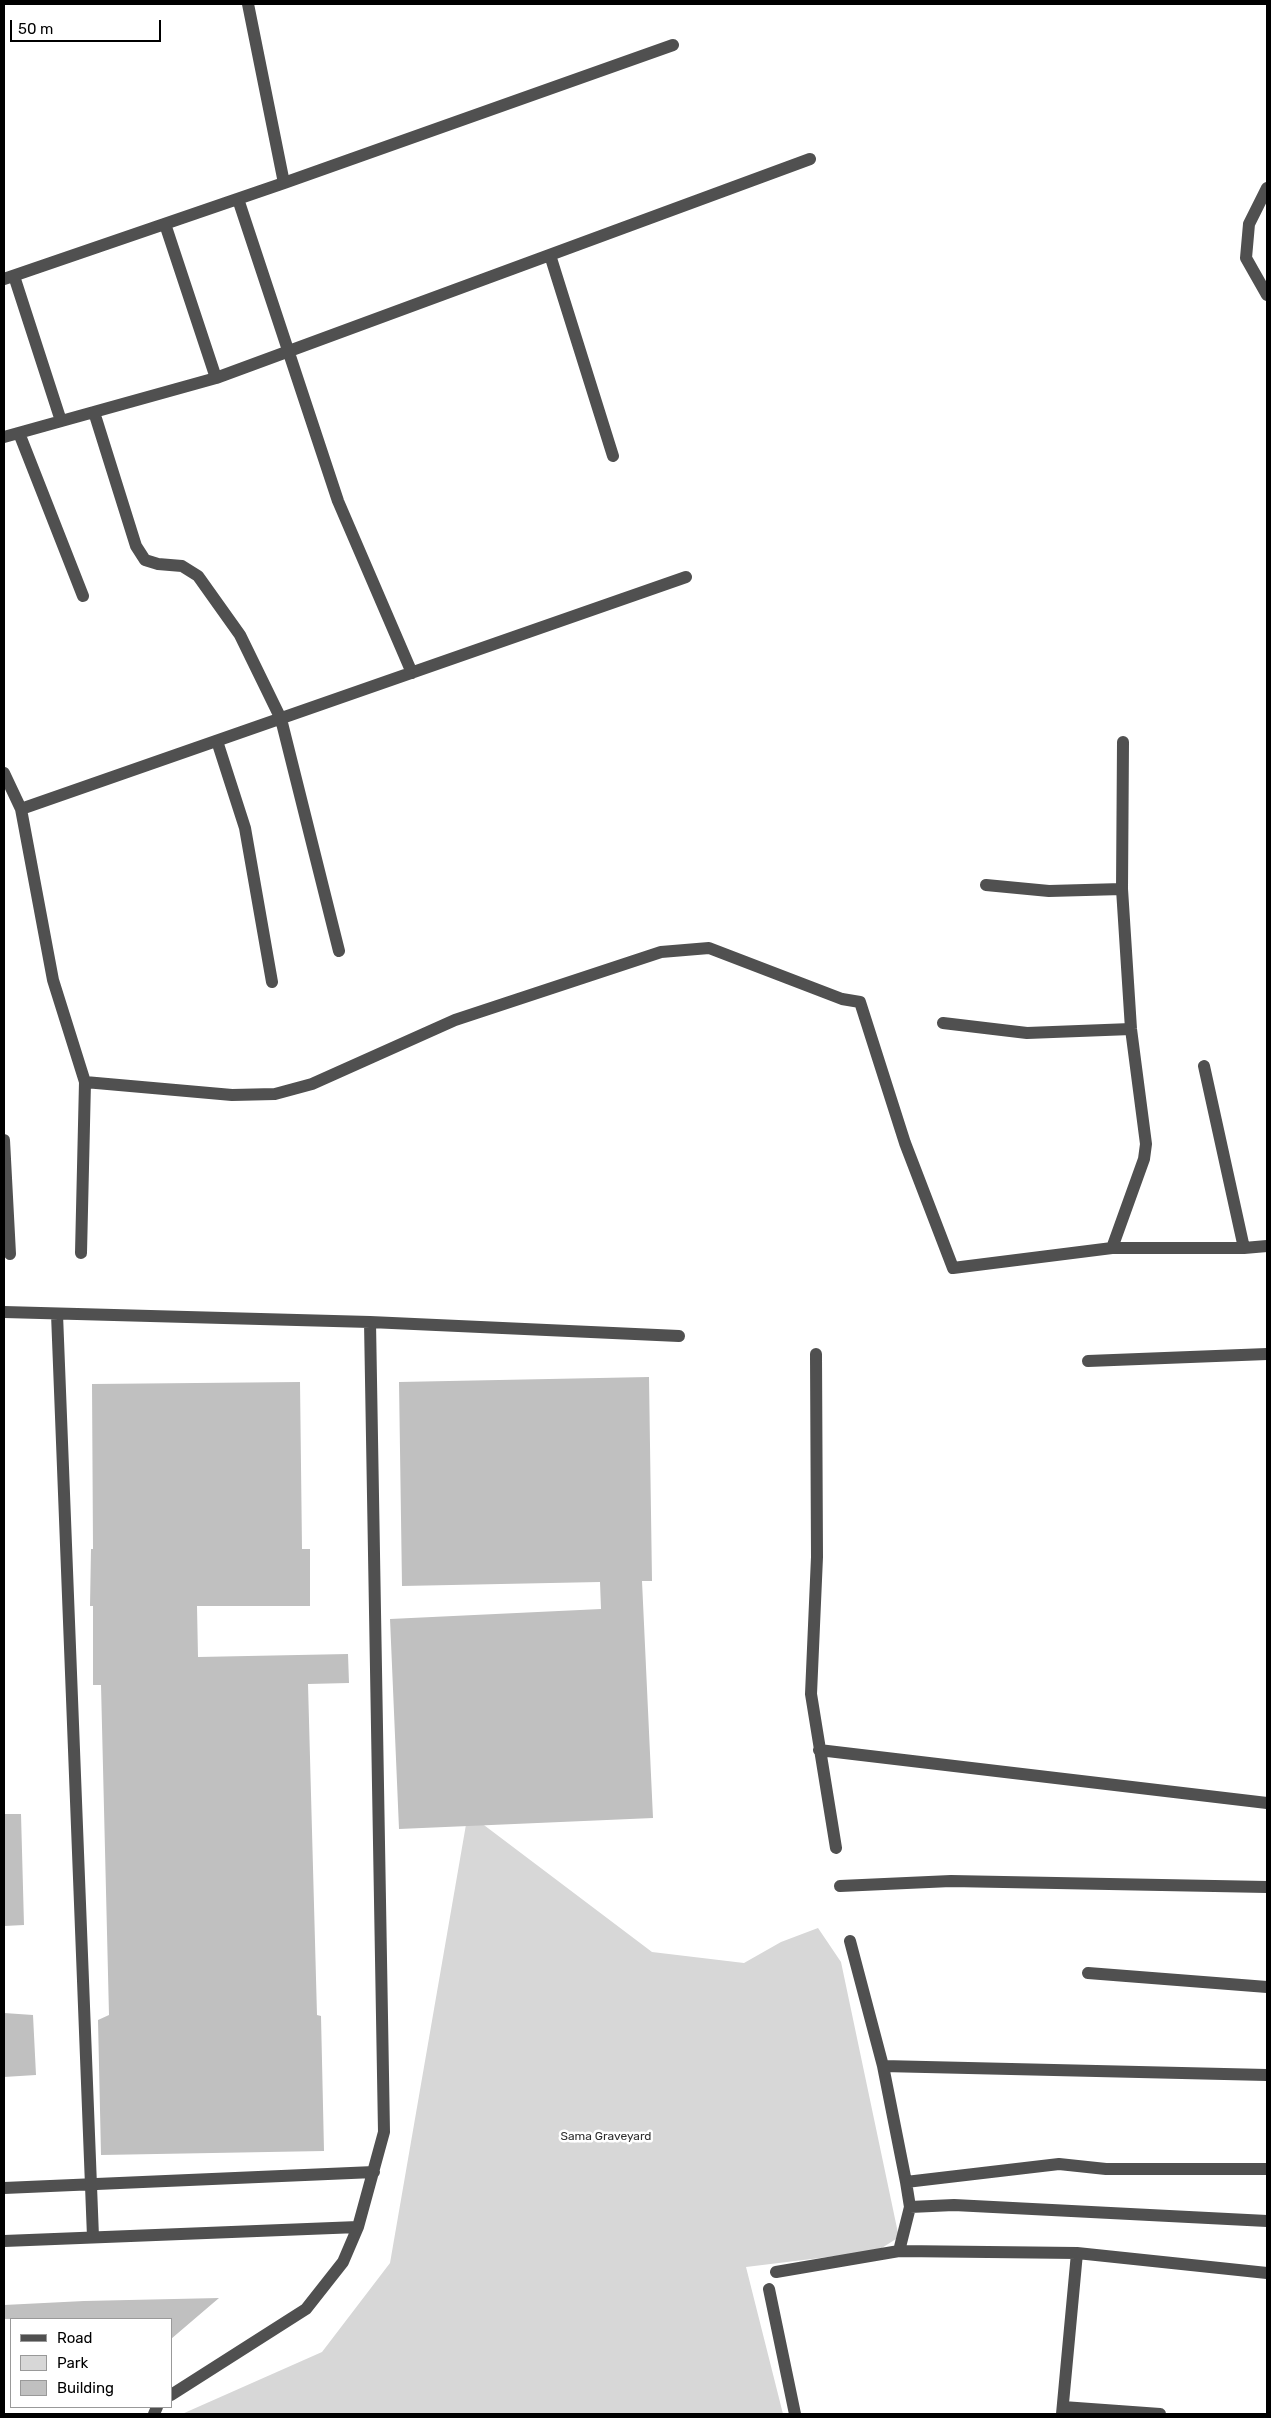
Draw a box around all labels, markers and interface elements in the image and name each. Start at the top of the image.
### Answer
scale bar [12,10,164,42]
text: 50 m [18,20,53,38]
park label: Sama Graveyard [561,2130,651,2144]
legend [10,2318,172,2408]
text: Road [57,2329,93,2347]
text: Park [57,2354,88,2372]
text: Building [57,2379,114,2397]

